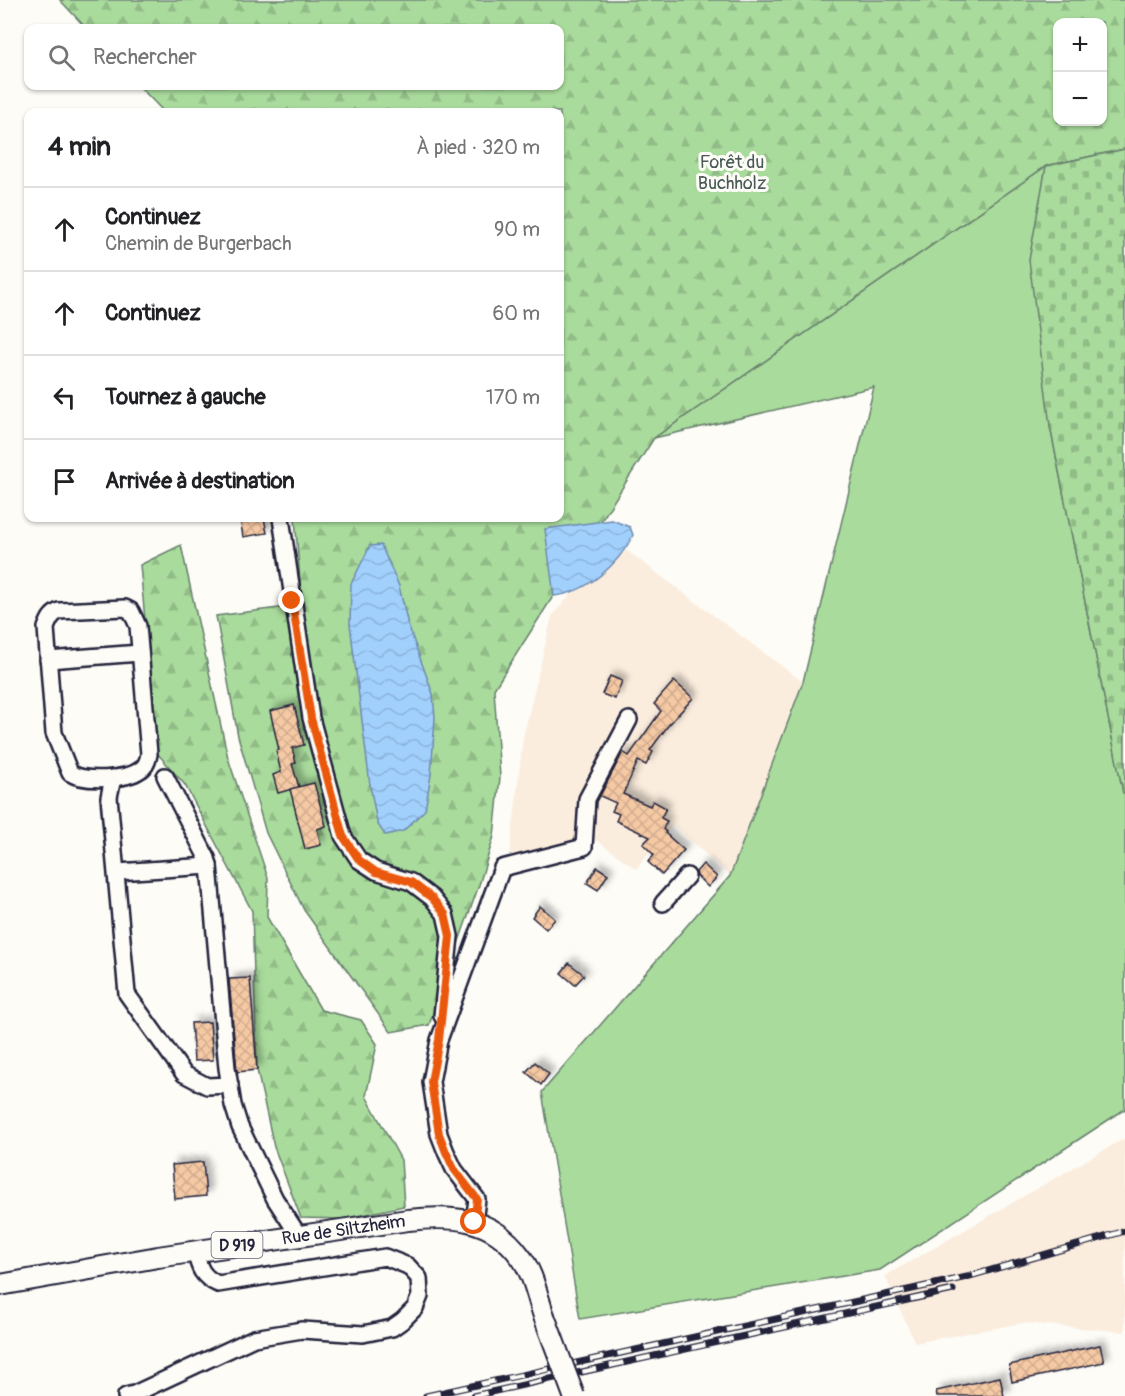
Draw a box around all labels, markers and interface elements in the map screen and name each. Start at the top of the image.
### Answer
map controls [1053,18,1107,126]
button: + [1053,18,1107,72]
search box [24,24,564,90]
icon: search [45,41,78,74]
text: Rechercher [93,43,197,71]
button: − [1053,72,1107,126]
text: 4 min [48,131,111,163]
text: À pied · 320 m [416,135,540,160]
park label: Forêt du Buchholz [698,151,766,195]
text: Continuez [105,203,201,231]
icon: ahead [48,213,81,246]
text: 90 m [494,217,540,242]
text: Chemin de Burgerbach [105,231,292,256]
icon: ahead [48,297,81,330]
text: Continuez [105,299,201,327]
text: 60 m [493,301,540,326]
icon: left [48,381,81,414]
text: Tournez à gauche [105,383,266,411]
text: 170 m [486,385,540,410]
icon: arrive [48,465,81,498]
text: Arrivée à destination [105,467,295,495]
route end [278,587,304,613]
route start [460,1208,486,1234]
street label: Rue de Siltzheim [280,1210,407,1251]
road number: D 919 [212,1232,262,1258]

